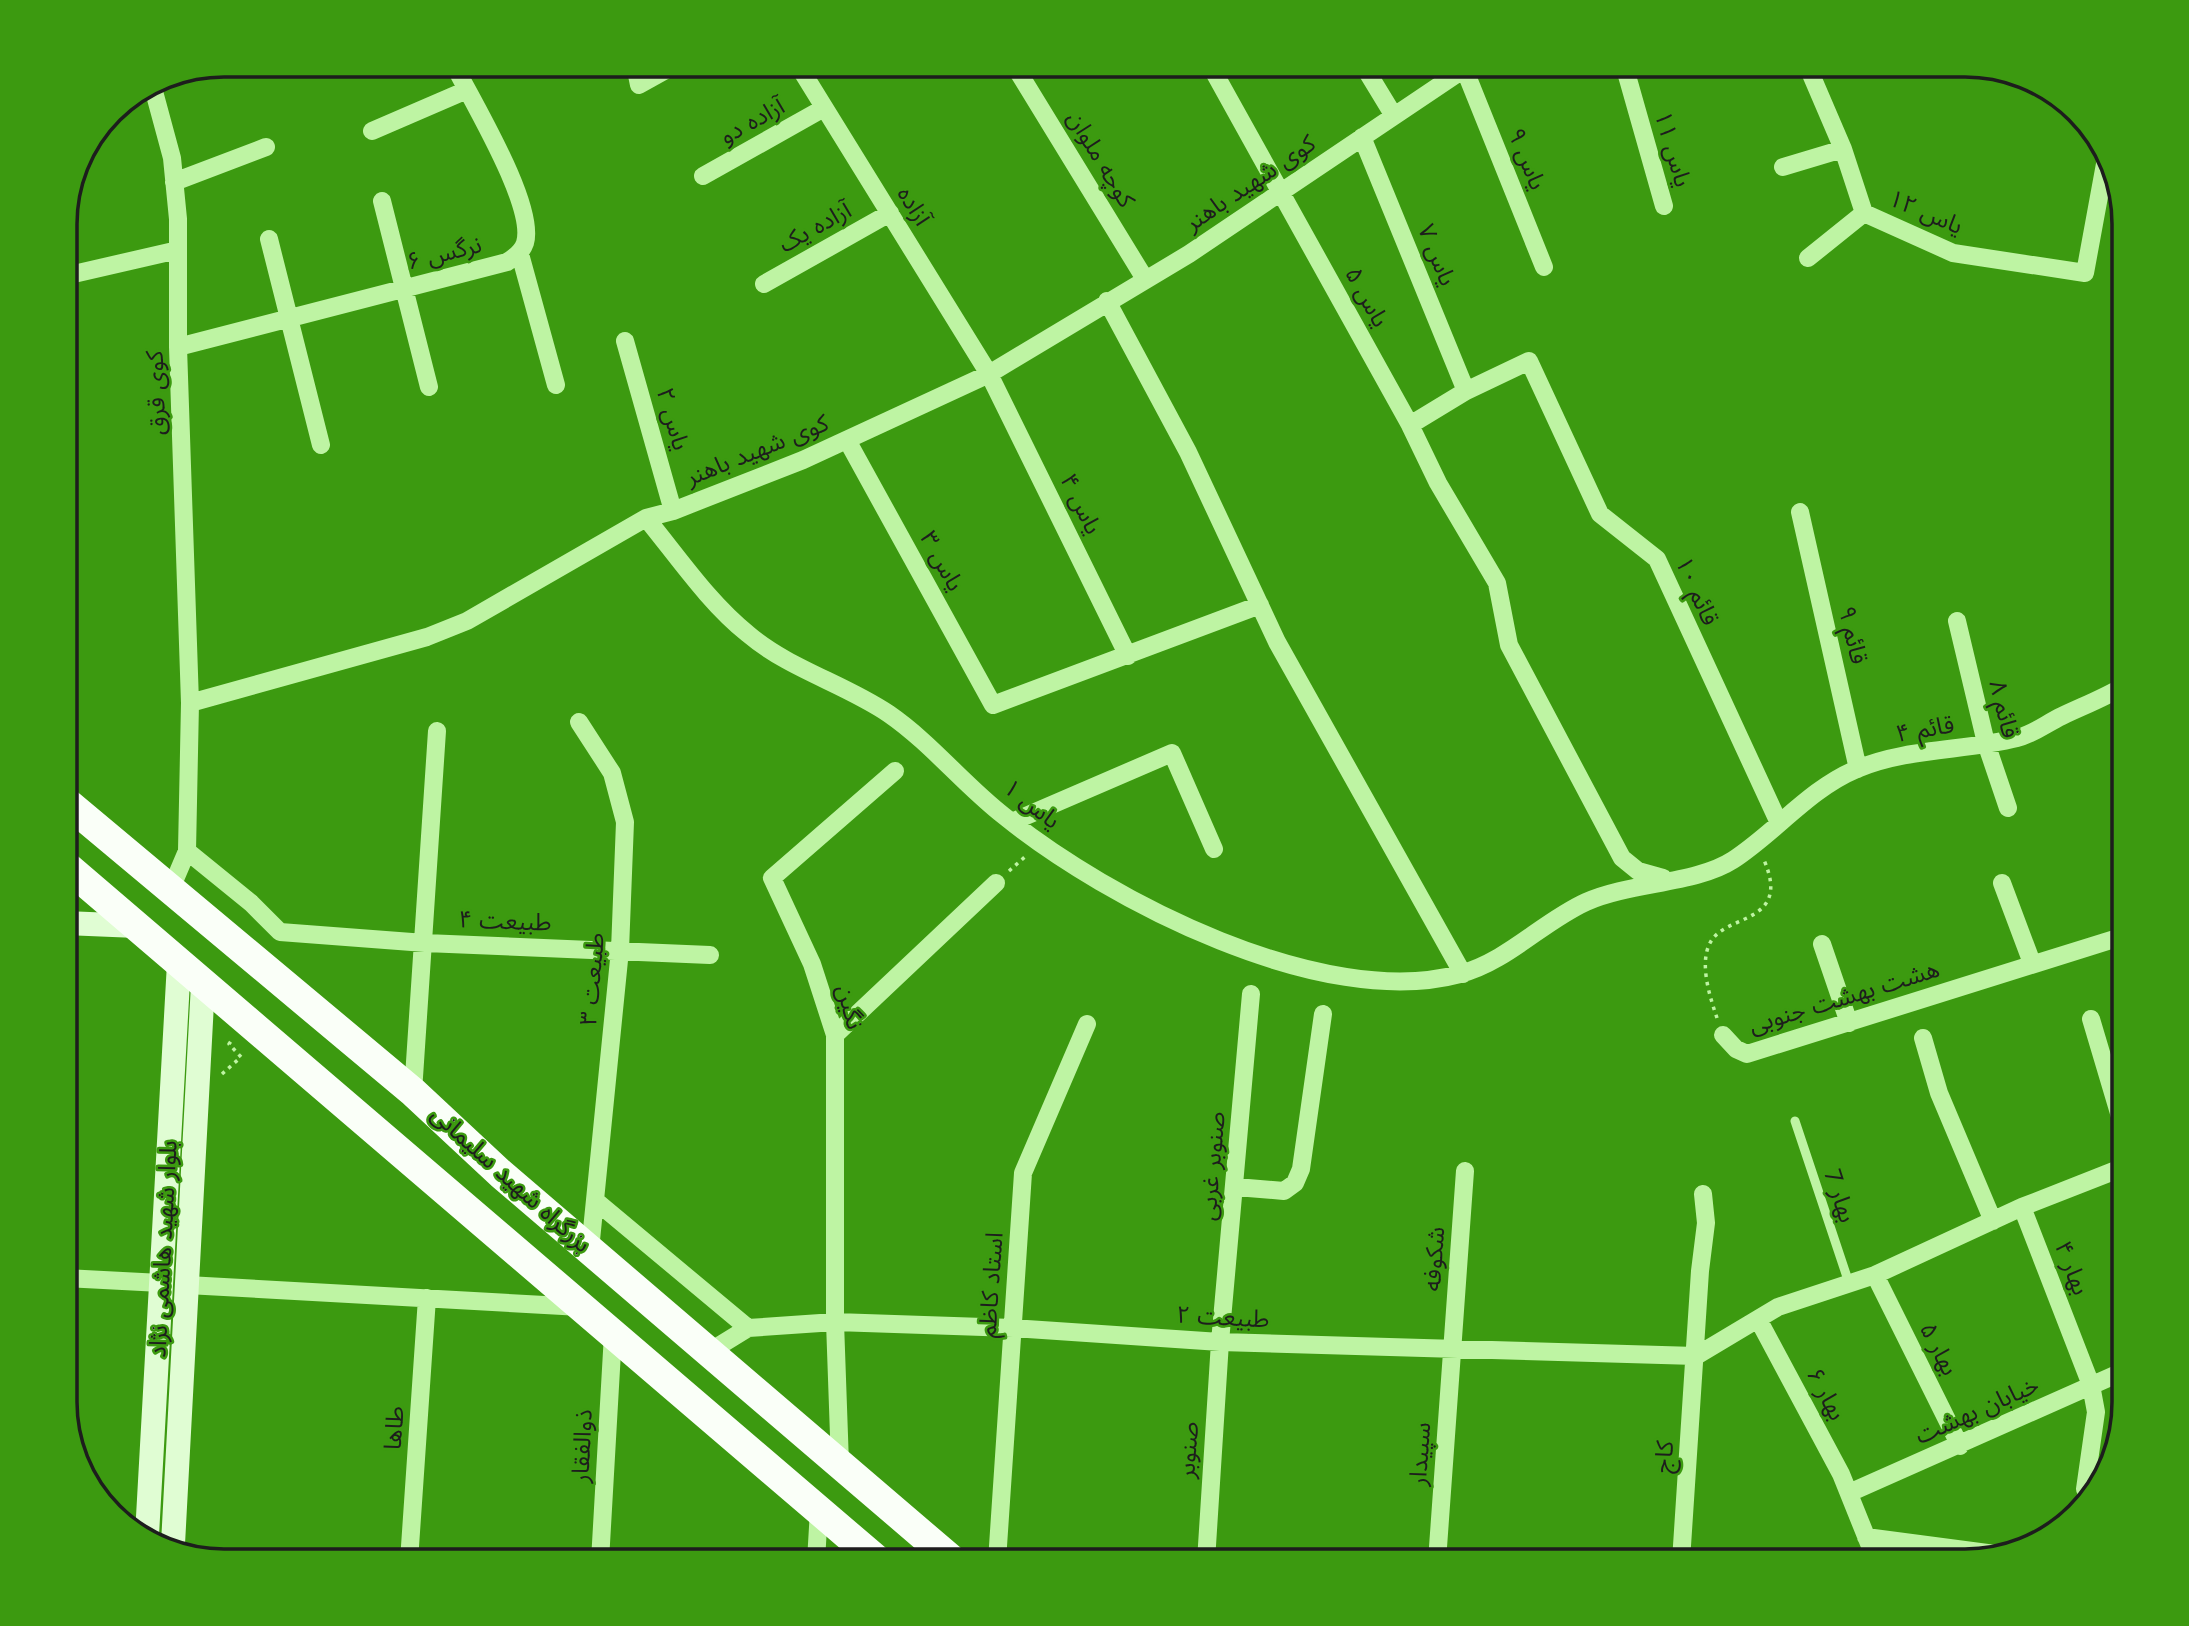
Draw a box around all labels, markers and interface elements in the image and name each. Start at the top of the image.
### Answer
street label: آزاده دو [713,88,792,153]
street label: کوچه ملوان [1059,104,1145,215]
street label: یاس ۱۱ [1646,107,1701,191]
street label: یاس ۹ [1499,123,1556,195]
street label: کوی شهید باهنر [1176,125,1323,240]
street label: آزاده [889,179,941,233]
street label: یاس ۱۲ [1884,180,1969,243]
street label: آزاده یک [772,192,858,261]
street label: یاس ۷ [1409,219,1466,291]
street label: نرگس ۶ [403,226,485,279]
street label: یاس ۵ [1337,260,1398,333]
street label: کوی قرق [136,349,174,436]
street label: یاس ۲ [648,383,699,455]
street label: کوی شهید باهنر [679,405,835,495]
street label: یاس ۴ [1052,467,1111,540]
street label: یاس ۳ [912,524,973,597]
street label: قائم ۱۰ [1667,551,1728,631]
street label: قائم ۹ [1830,602,1877,667]
street label: قائم ۸ [1980,676,2029,742]
street label: قائم ۴ [1893,706,1957,751]
street label: یاس ۱ [996,770,1068,837]
street label: طبیعت ۴ [458,901,552,940]
street label: طبیعت ٣ [570,931,613,1027]
street label: هشت بهشت جنوبی [1744,951,1944,1042]
street label: نگین [828,981,873,1033]
street label: بزرگراه شهید سلیمانی [423,1097,599,1260]
street label: صنوبر غربی [1189,1110,1234,1222]
street label: بلوار شهید هاشمی نژاد [139,1139,186,1358]
street label: بهار 7 [1815,1165,1865,1227]
street label: شکوفه [1414,1225,1453,1292]
street label: استاد کاظم [969,1231,1012,1339]
street label: بهار ۴ [2046,1236,2099,1300]
street label: طبیعت ۲ [1176,1297,1270,1336]
street label: بهار ۵ [1911,1316,1968,1381]
street label: بهار ۶ [1798,1361,1855,1426]
street label: خیابان بهشت [1909,1367,2044,1452]
street label: طاها [375,1405,412,1451]
street label: ذوالفقار [562,1408,601,1485]
street label: صنوبر [1168,1420,1207,1481]
street label: سپیدار [1400,1421,1439,1488]
street label: کاج [1645,1439,1682,1474]

